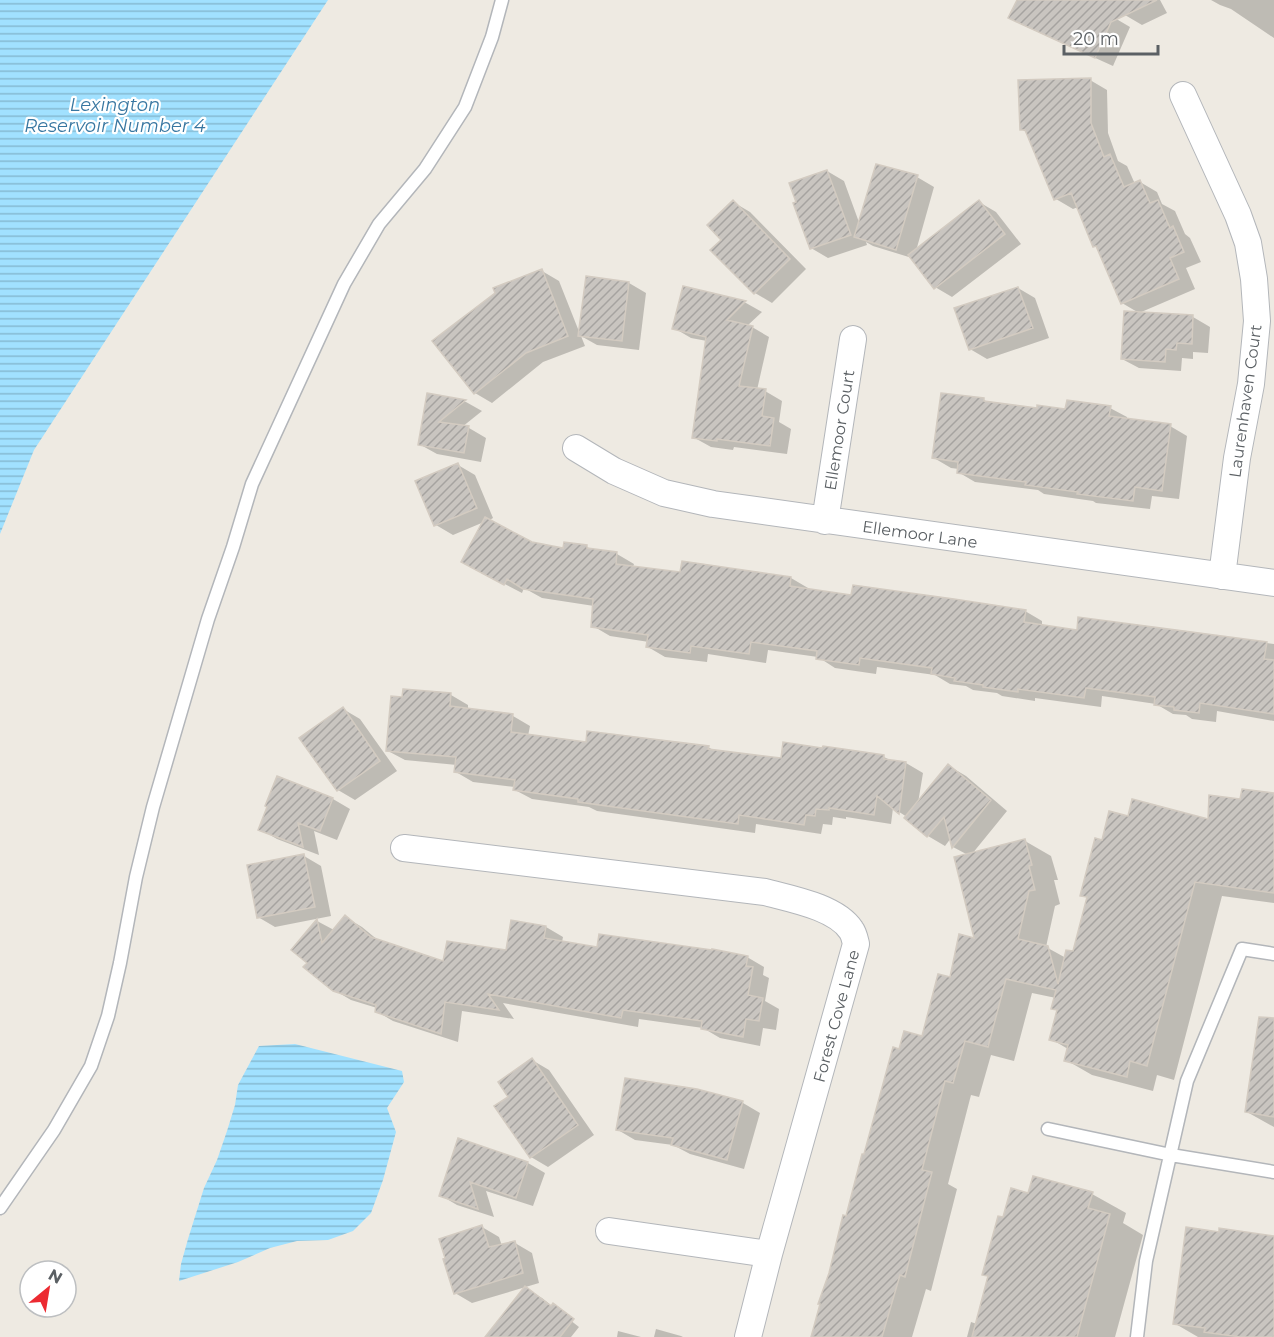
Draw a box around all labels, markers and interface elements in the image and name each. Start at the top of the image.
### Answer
scale bar [1064,18,1158,56]
text: 20 m [1073,28,1119,50]
water label: Lexington Reservoir Number 4 [24,94,206,137]
street label: Laurenhaven Court [1225,323,1266,479]
street label: Ellemoor Court [821,368,858,492]
street label: Ellemoor Lane [861,517,979,552]
street label: Forest Cove Lane [810,948,863,1085]
north arrow [18,1259,78,1319]
text: N [45,1265,66,1288]

